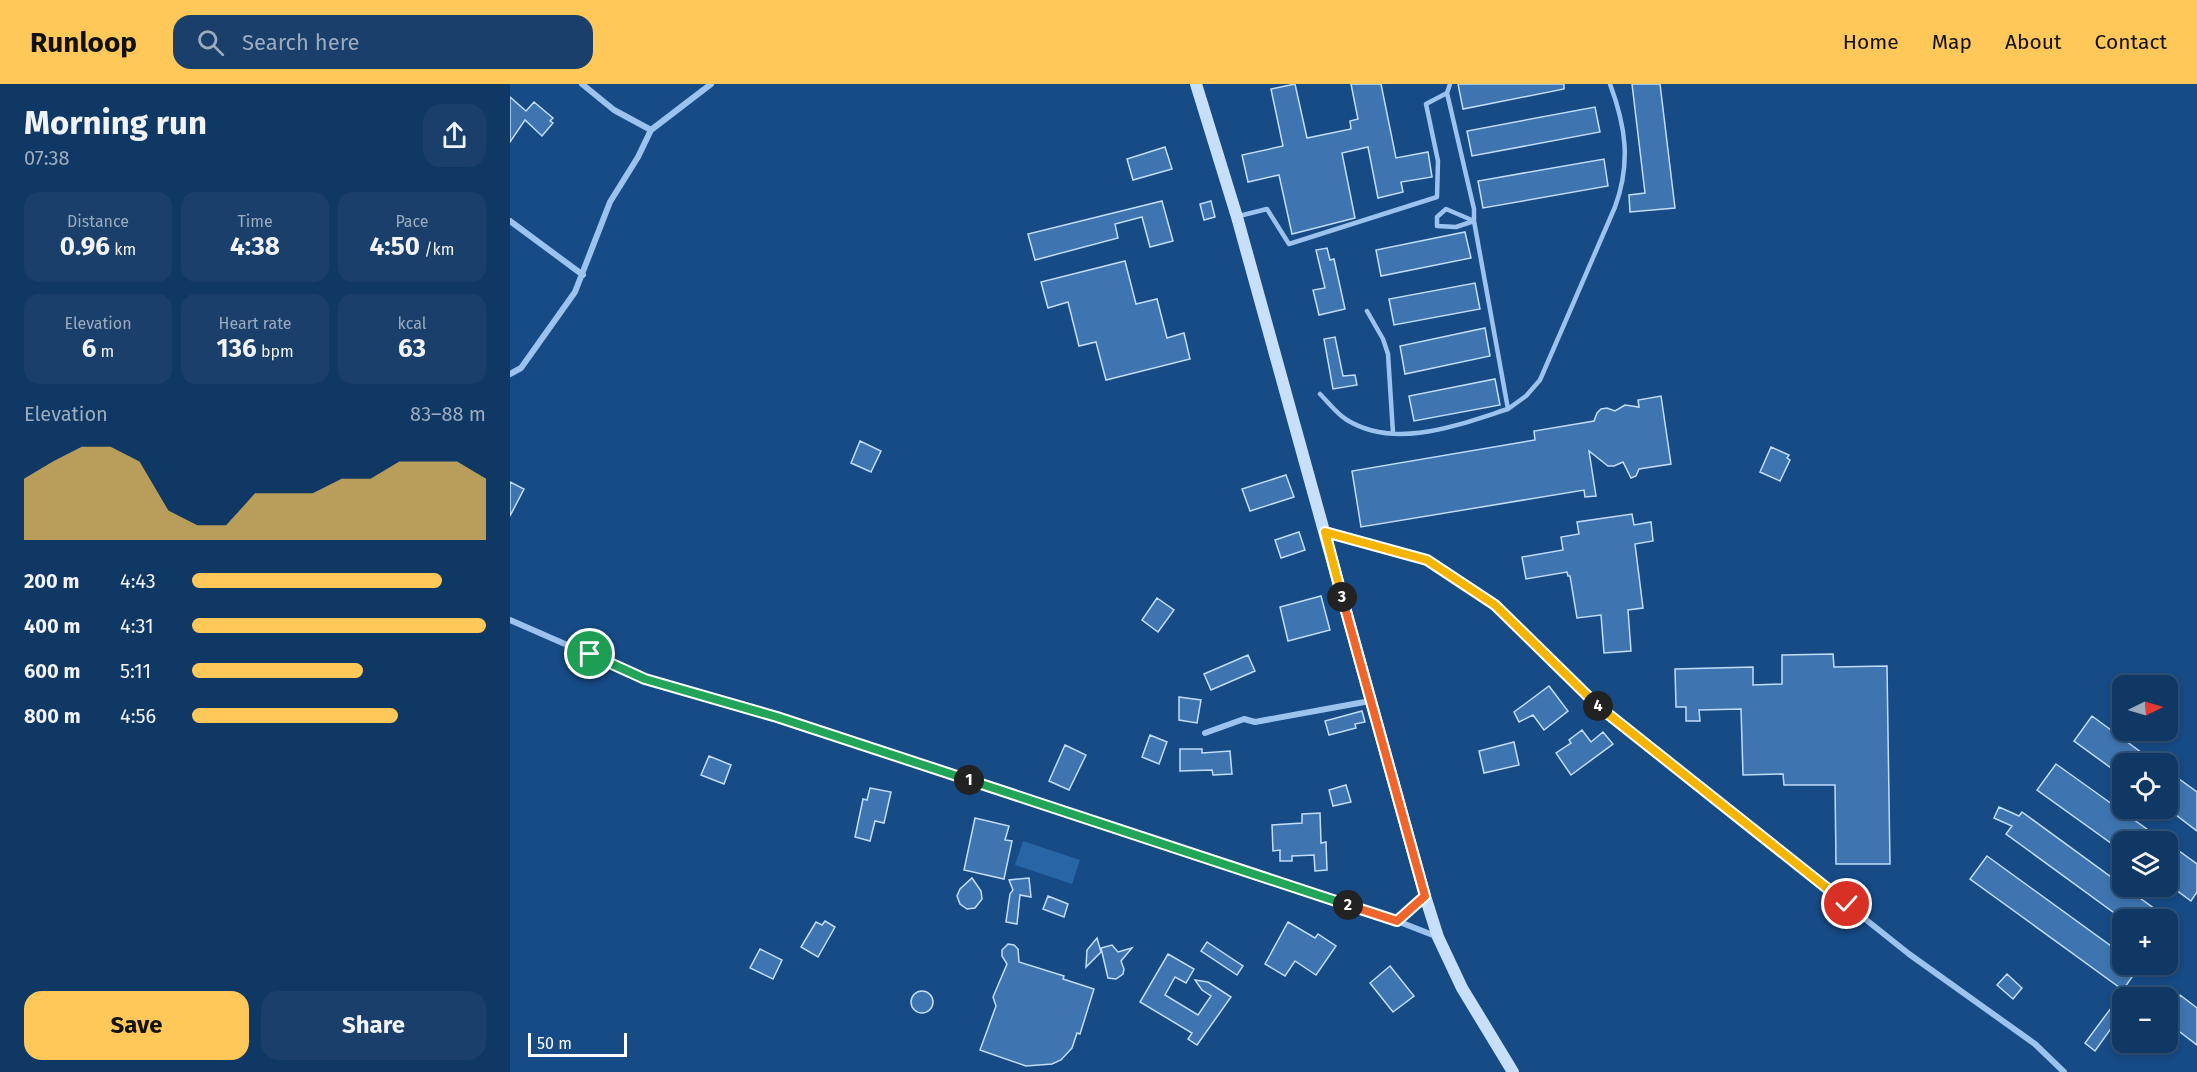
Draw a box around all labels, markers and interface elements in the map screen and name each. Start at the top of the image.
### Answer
search box [173,15,593,69]
text: Runloop [30,26,137,59]
icon: search [194,26,227,59]
text: Search here [242,29,360,56]
text: Home [1843,29,1899,55]
text: Map [1932,29,1972,55]
text: About [2005,29,2062,55]
text: Contact [2095,29,2167,55]
text: Morning run [24,103,207,143]
button: share [423,104,486,167]
text: 07:38 [24,146,70,170]
text: Distance [67,212,129,231]
text: Time [237,212,273,231]
text: Pace [395,212,429,231]
text: 0.96 [60,231,110,262]
text: 4:38 [230,231,280,262]
text: 4:50 [370,231,420,262]
text: km [110,240,136,259]
text: /km [420,240,454,259]
text: Elevation [64,314,132,333]
text: Heart rate [219,314,291,333]
text: kcal [398,314,426,333]
text: 6 [82,333,96,364]
text: 136 [216,333,257,364]
text: 63 [398,333,426,364]
text: m [96,342,114,361]
text: bpm [257,342,294,361]
text: Elevation [24,402,108,426]
text: 83–88 m [410,402,486,426]
text: 200 m [24,569,79,593]
text: 4:43 [120,569,156,593]
pin: 3 [1327,582,1357,612]
text: 3 [1338,587,1346,606]
text: 400 m [24,614,80,638]
text: 4:31 [120,614,154,638]
pin [564,628,615,679]
icon: arrive [573,637,606,670]
text: 600 m [24,659,80,683]
text: 5:11 [120,659,151,683]
north arrow [2112,675,2178,741]
map controls [2112,675,2178,1053]
pin: 4 [1583,691,1613,721]
text: 4 [1593,696,1603,715]
text: 800 m [24,704,81,728]
text: 4:56 [120,704,156,728]
button: locate [2112,753,2178,819]
pin: 1 [954,765,984,795]
text: 1 [965,770,973,789]
button: layers [2112,831,2178,897]
pin [1821,878,1872,929]
icon: check [1830,887,1863,920]
pin: 2 [1333,890,1363,920]
text: 2 [1344,895,1352,914]
button: + [2112,909,2178,975]
button: − [2112,987,2178,1053]
button: Save [24,991,249,1060]
button: Share [261,991,486,1060]
scale bar [528,1030,627,1058]
text: 50 m [537,1034,572,1053]

